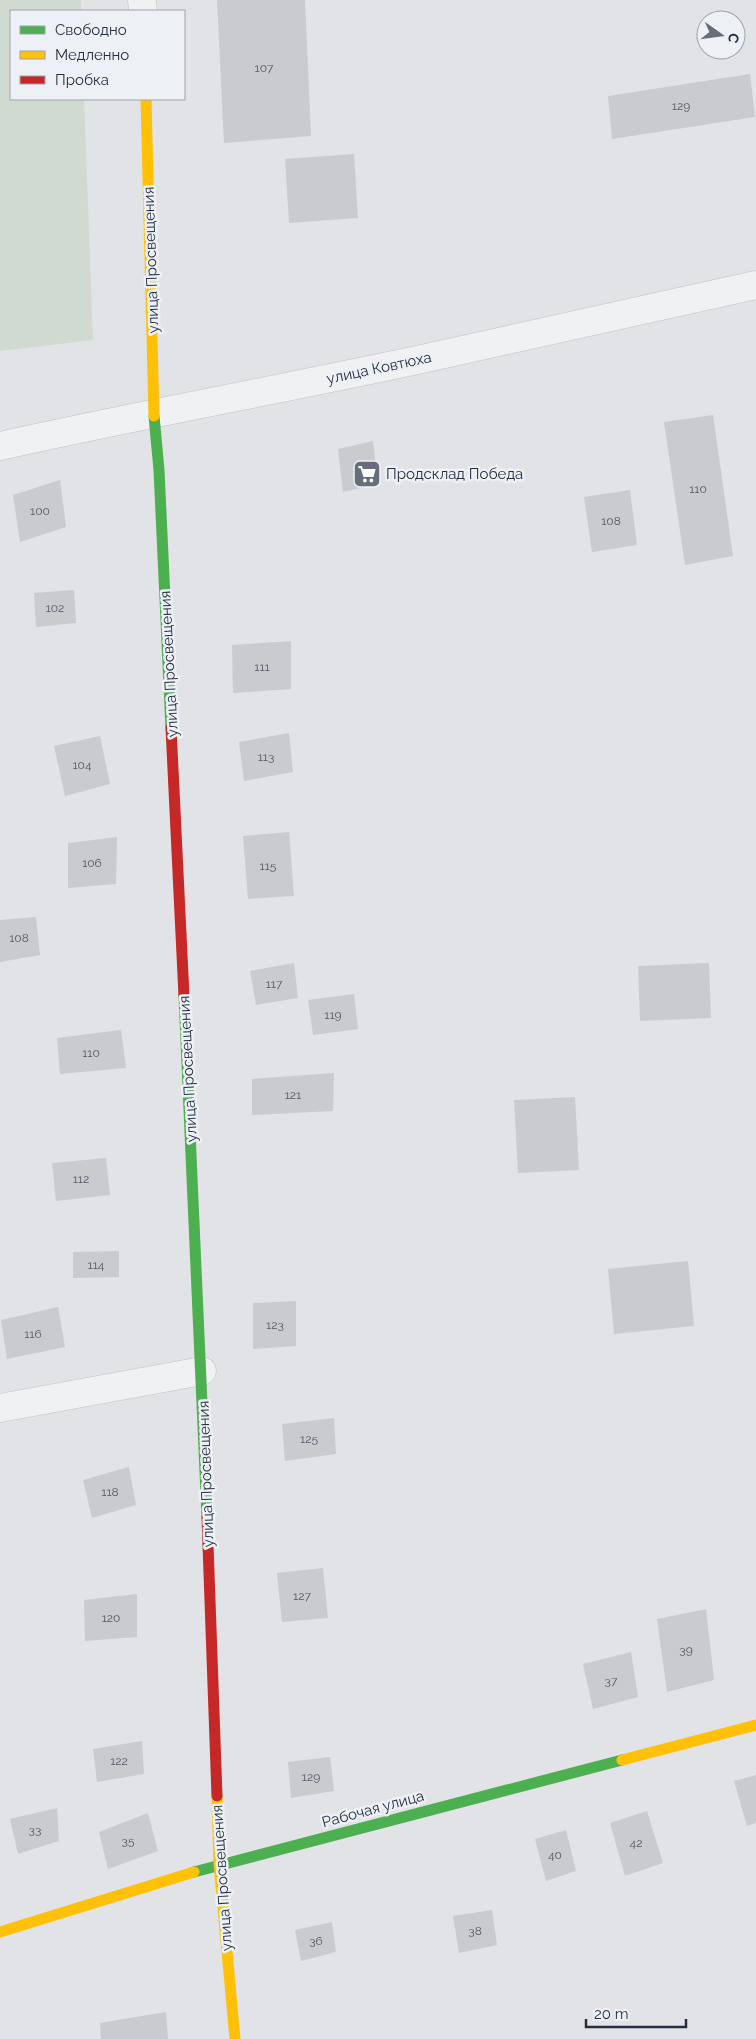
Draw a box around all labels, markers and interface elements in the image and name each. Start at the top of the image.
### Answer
legend [10,10,185,100]
north arrow [696,10,746,60]
text: Свободно [55,21,127,39]
text: С [725,32,743,45]
text: Медленно [55,46,129,64]
house number: 107 [255,61,274,75]
text: Пробка [55,71,109,89]
house number: 129 [672,99,690,113]
street label: улица Просвещения [139,186,163,334]
street label: улица Ковтюха [325,348,433,388]
supermarket icon: Продсклад Победа [352,459,382,489]
place label: Продсклад Победа [386,465,523,483]
house number: 110 [689,482,707,496]
house number: 100 [30,504,50,518]
house number: 108 [601,514,621,528]
street label: улица Просвещения [156,590,182,738]
house number: 102 [46,601,64,615]
house number: 111 [254,660,270,674]
house number: 113 [258,750,274,764]
house number: 104 [72,758,92,772]
house number: 106 [82,856,102,870]
house number: 115 [260,859,277,873]
house number: 108 [9,931,29,945]
house number: 117 [266,977,283,991]
street label: улица Просвещения [175,995,201,1143]
house number: 119 [324,1008,342,1022]
house number: 110 [82,1046,100,1060]
house number: 121 [285,1088,301,1102]
house number: 112 [73,1172,89,1186]
house number: 114 [88,1258,105,1272]
house number: 123 [266,1318,284,1332]
house number: 116 [24,1327,42,1341]
street label: улица Просвещения [194,1400,218,1548]
house number: 125 [300,1432,318,1446]
house number: 118 [101,1485,119,1499]
house number: 127 [293,1589,311,1603]
house number: 120 [102,1611,120,1625]
house number: 39 [679,1643,693,1657]
house number: 37 [605,1674,618,1688]
house number: 122 [110,1754,128,1768]
house number: 129 [302,1770,320,1784]
street label: Рабочая улица [320,1787,426,1831]
street label: улица Просвещения [208,1804,236,1952]
house number: 33 [29,1823,41,1837]
house number: 35 [122,1834,135,1848]
house number: 42 [630,1836,642,1850]
house number: 40 [548,1848,562,1862]
house number: 38 [468,1924,482,1938]
house number: 36 [309,1934,323,1948]
scale bar [586,1996,686,2028]
text: 20 m [594,2005,629,2023]

